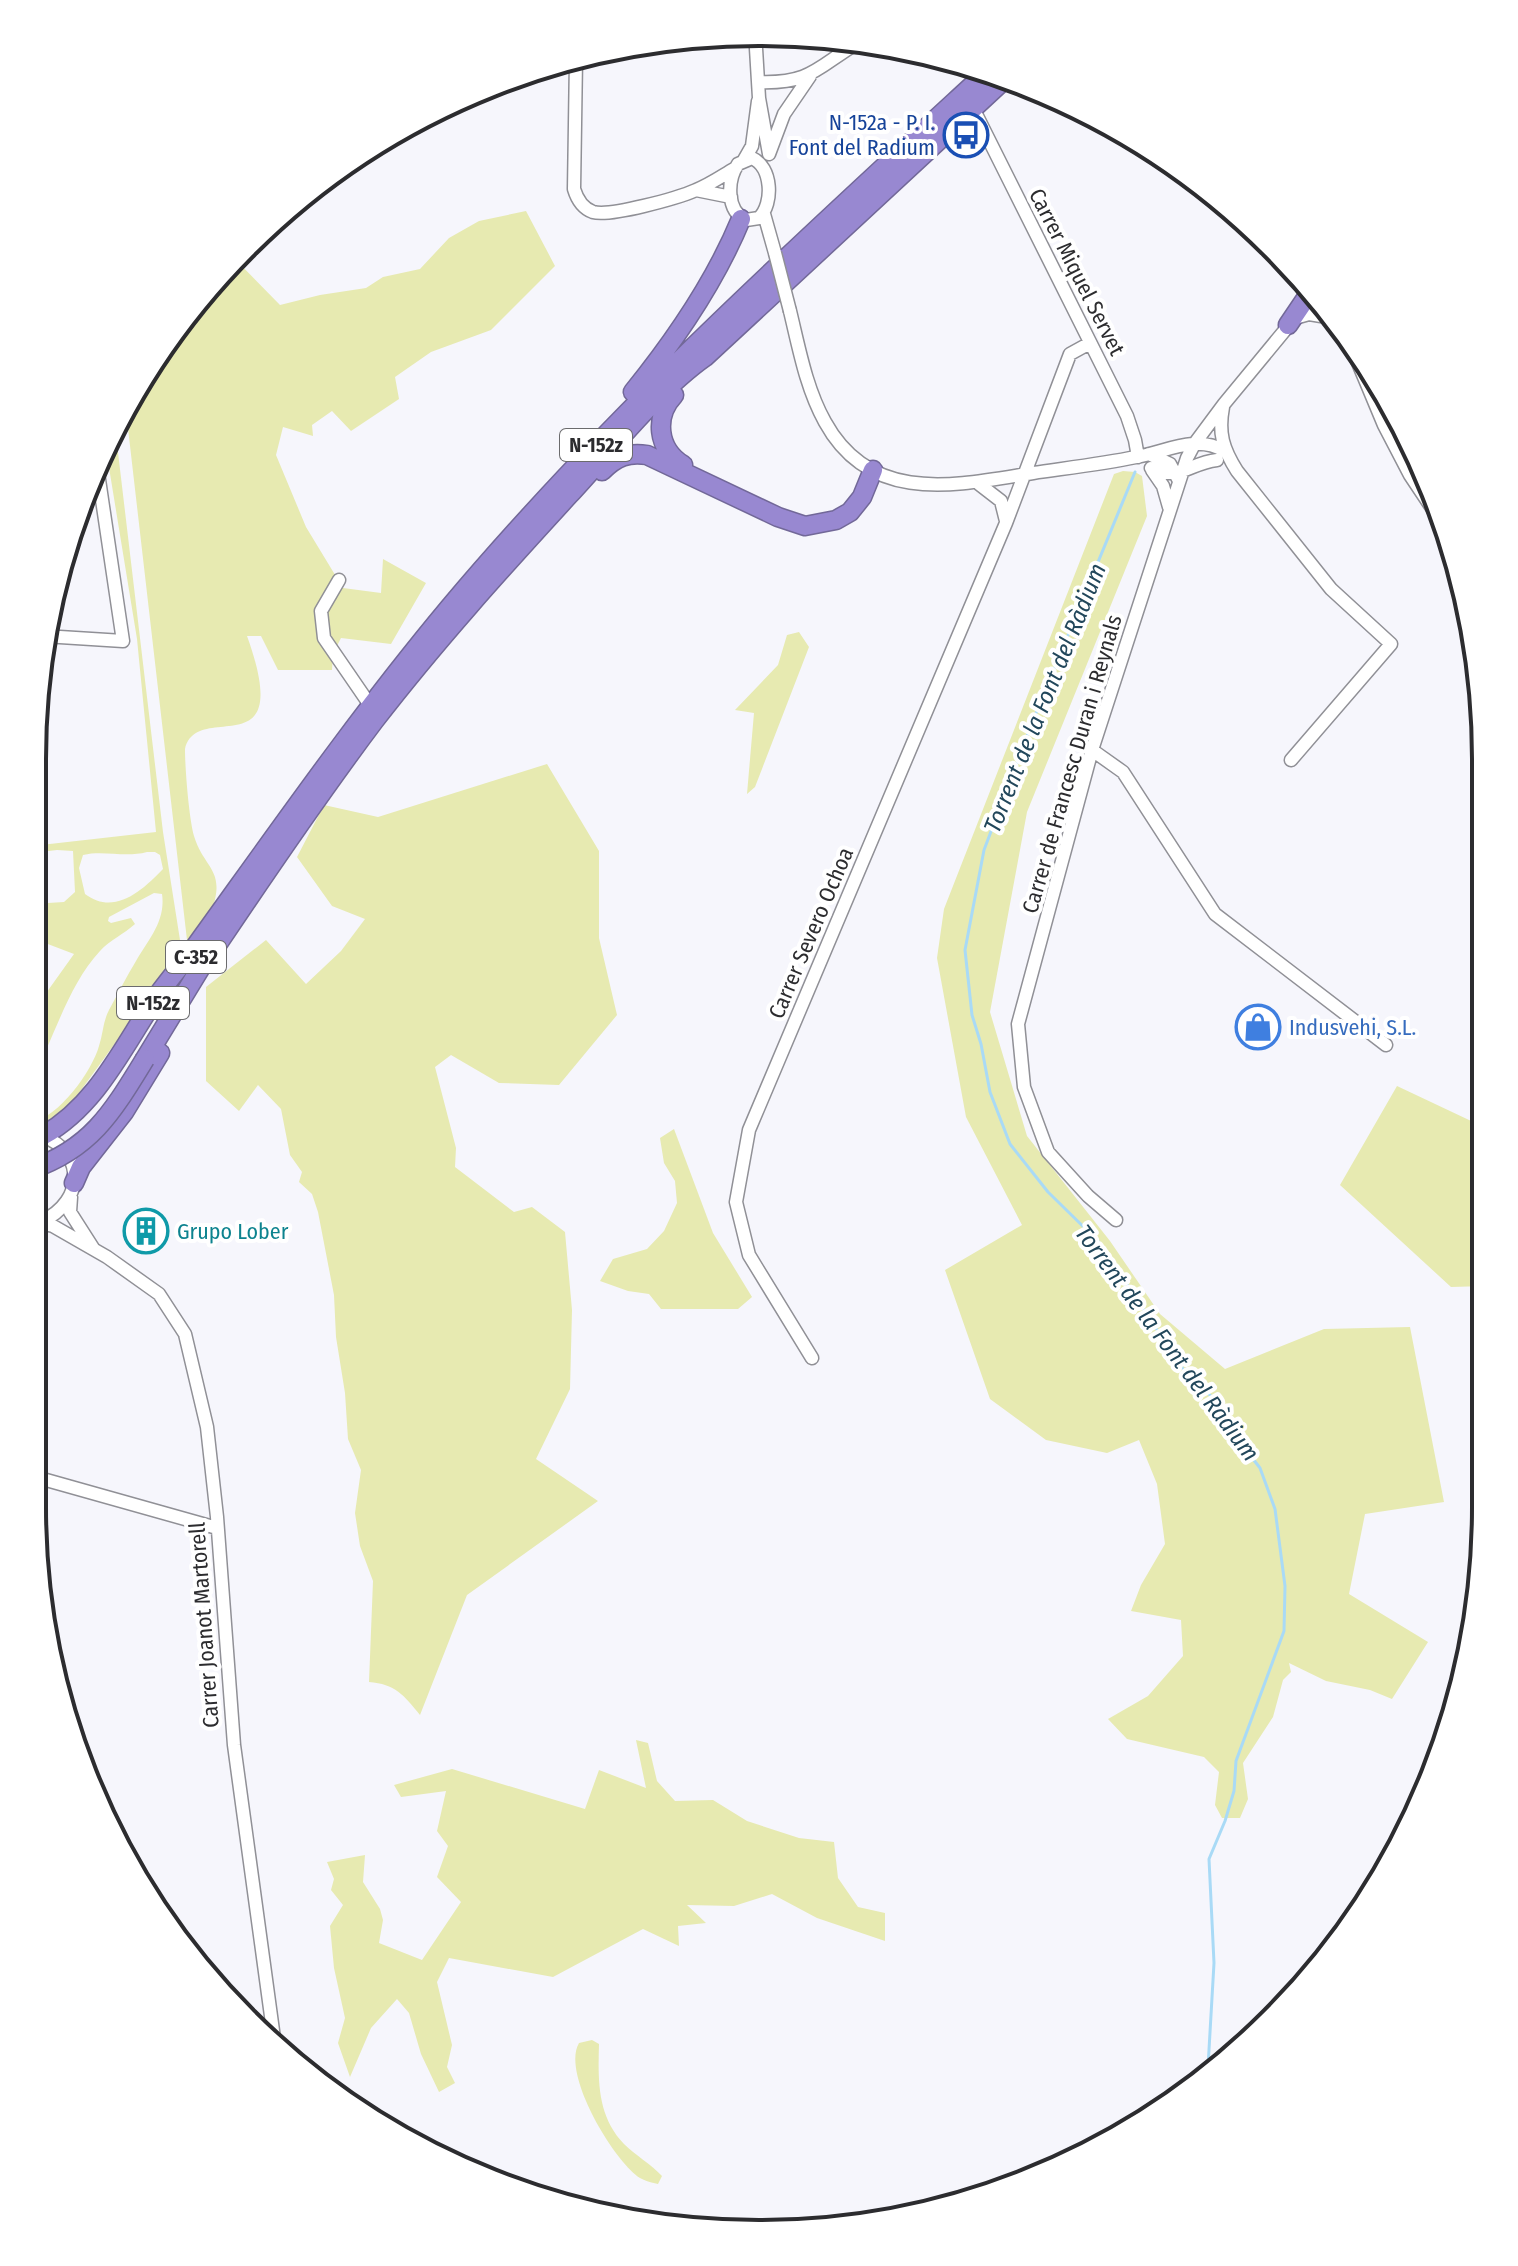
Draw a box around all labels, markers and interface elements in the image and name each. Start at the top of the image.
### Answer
place label: N-152a - P. I. Font del Radium [789,109,935,161]
bus stop icon: N-152a - P. I. Font del Radium [942,111,990,159]
street label: Carrer Miquel Servet [1023,184,1131,361]
road number: N-152z [560,429,632,461]
water label: Torrent de la Font del Ràdium [978,559,1112,837]
street label: Carrer de Francesc Duran i Reynals [1016,612,1128,916]
street label: Carrer Severo Ochoa [763,843,859,1023]
road number: C-352 [166,941,226,973]
road number: N-152z [117,987,189,1019]
shop icon: Indusvehi, S.L. [1234,1003,1282,1051]
place label: Indusvehi, S.L. [1289,1014,1416,1041]
building icon: Grupo Lober [122,1207,170,1255]
place label: Grupo Lober [177,1218,289,1245]
water label: Torrent de la Font del Ràdium [1069,1220,1265,1466]
street label: Carrer Joanot Martorell [183,1521,225,1729]

